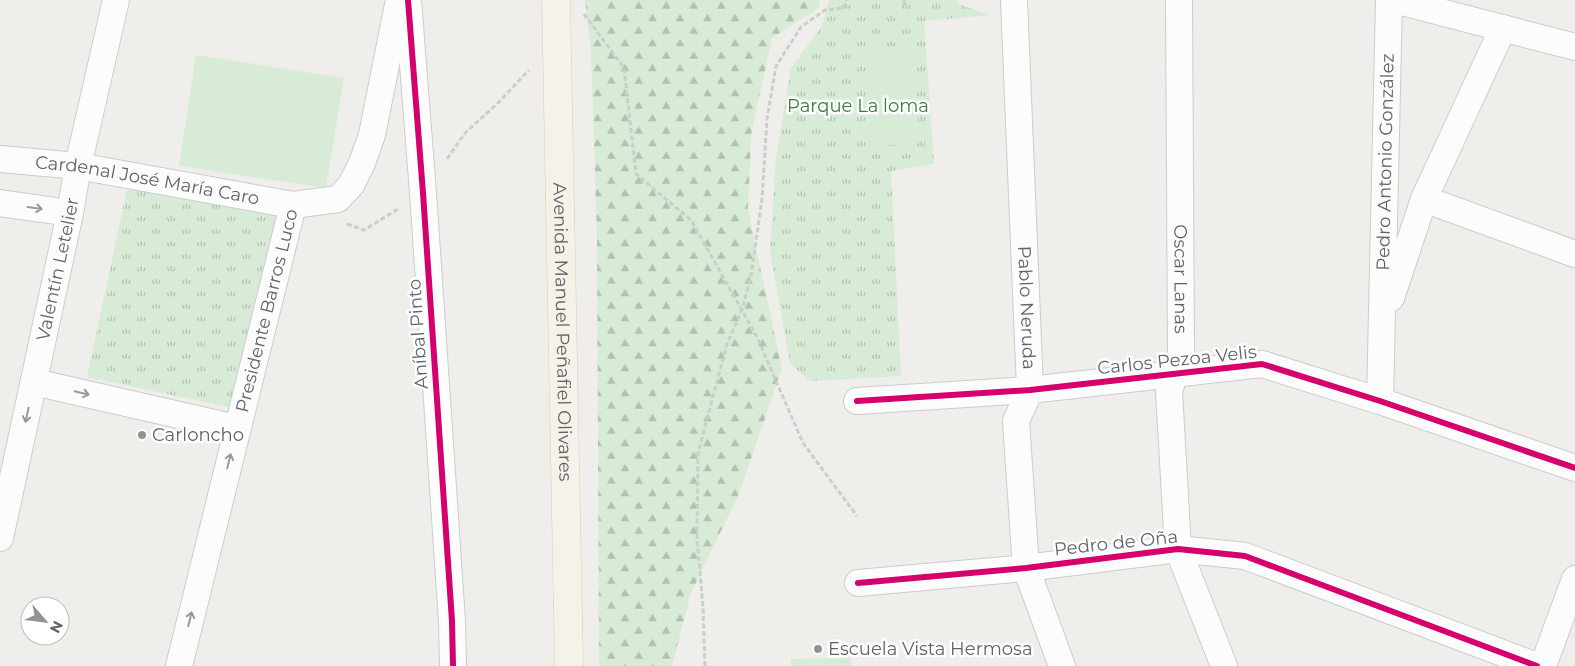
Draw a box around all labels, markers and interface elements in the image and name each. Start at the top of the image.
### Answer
street label: Pedro Antonio González [1372,53,1399,271]
park label: Parque La loma [787,95,929,117]
street label: Cardenal José María Caro [34,151,261,210]
street label: Avenida Manuel Peñafiel Olivares [549,182,576,482]
street label: Valentín Letelier [32,196,83,343]
one-way arrow [27,203,43,213]
street label: Presidente Barros Luco [231,207,303,415]
street label: Oscar Lanas [1169,224,1192,334]
street label: Pablo Neruda [1013,245,1040,370]
street label: Aníbal Pinto [403,278,433,390]
street label: Carlos Pezoa Velis [1096,341,1258,379]
one-way arrow [73,389,89,398]
one-way arrow [22,406,31,422]
place label: Carloncho [152,424,244,446]
marker: Carloncho [136,429,148,441]
one-way arrow [224,453,234,469]
street label: Pedro de Oña [1053,526,1179,560]
north arrow [20,596,70,646]
one-way arrow [186,611,195,627]
text: N [46,618,67,636]
place label: Escuela Vista Hermosa [828,638,1033,660]
marker: Escuela Vista Hermosa [812,643,824,655]

